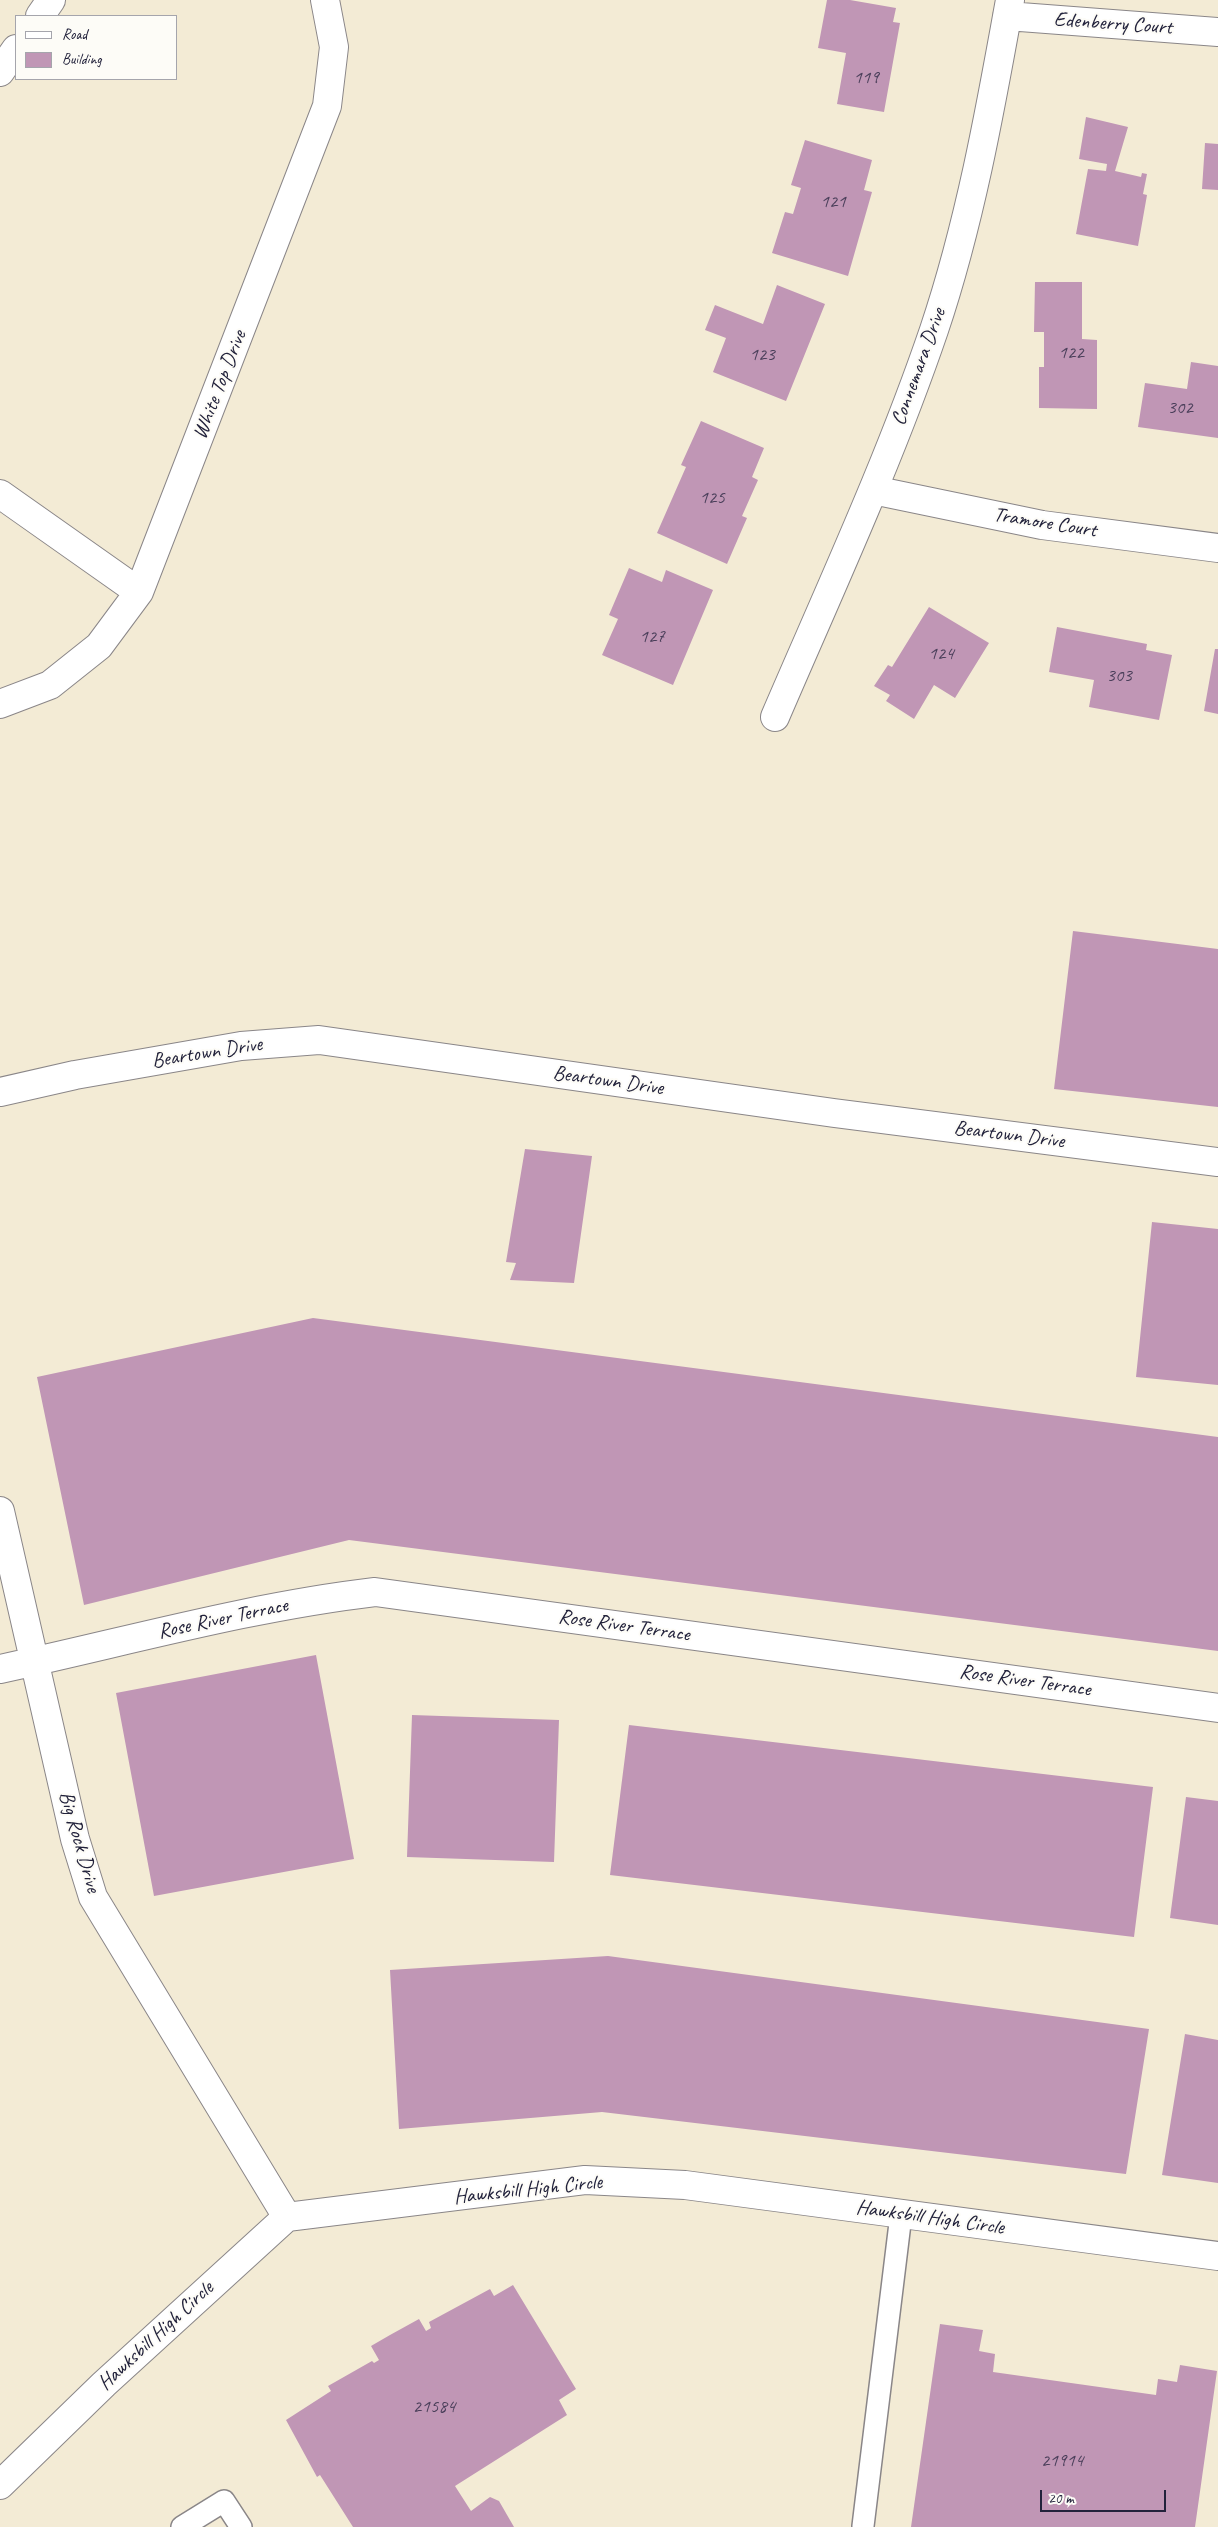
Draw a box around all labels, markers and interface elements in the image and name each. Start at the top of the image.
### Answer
street label: Edenberry Court [1053,7,1173,41]
legend [15,15,178,80]
text: Road [62,25,87,44]
text: Building [62,50,101,69]
house number: 119 [853,67,879,89]
house number: 121 [820,191,846,213]
street label: Connemara Drive [886,305,952,429]
street label: White Top Drive [188,327,252,443]
house number: 122 [1058,342,1084,364]
house number: 123 [749,344,775,366]
house number: 302 [1167,397,1193,419]
house number: 125 [699,487,725,509]
street label: Tramore Court [992,502,1098,544]
house number: 127 [639,626,665,648]
house number: 124 [928,643,954,665]
house number: 303 [1106,665,1132,687]
street label: Beartown Drive [150,1032,264,1074]
street label: Beartown Drive [551,1061,665,1101]
street label: Beartown Drive [952,1116,1066,1154]
street label: Rose River Terrace [156,1593,290,1645]
street label: Rose River Terrace [557,1604,691,1648]
street label: Rose River Terrace [958,1659,1092,1703]
street label: Big Rock Drive [53,1789,105,1895]
street label: Hawksbill High Circle [453,2170,603,2210]
street label: Hawksbill High Circle [855,2195,1005,2241]
street label: Hawksbill High Circle [93,2276,219,2396]
house number: 21584 [413,2396,455,2418]
house number: 21914 [1041,2450,1083,2472]
scale bar [1043,2480,1169,2512]
text: 20 m [1048,2489,1074,2508]

